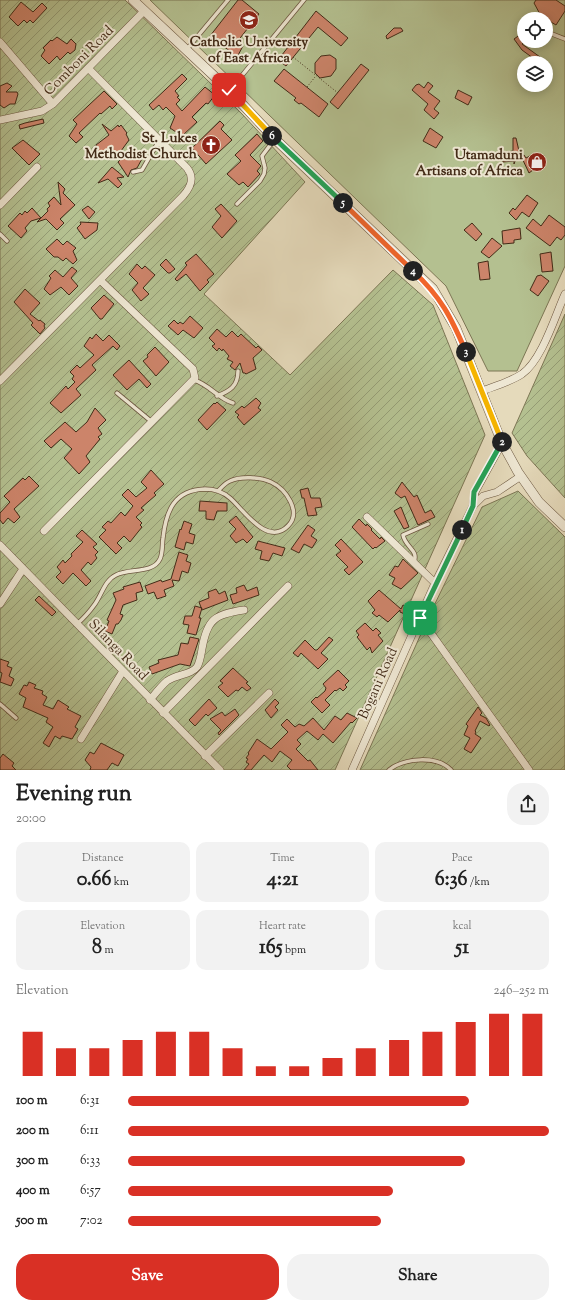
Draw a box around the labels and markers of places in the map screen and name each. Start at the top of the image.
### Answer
school or university icon: Catholic University of East Africa [238,9,260,31]
place label: Catholic University of East Africa [190,33,308,69]
pin [212,73,246,107]
pin: 6 [262,126,282,146]
place label: St. Lukes Methodist Church [85,129,198,165]
church icon: St. Lukes Methodist Church [200,134,222,156]
place label: Utamaduni Artisans of Africa [416,146,524,182]
shop icon: Utamaduni Artisans of Africa [526,151,548,173]
pin: 5 [333,193,353,213]
pin: 4 [403,261,423,281]
pin: 3 [456,342,476,362]
pin: 2 [492,432,512,452]
pin: 1 [452,520,472,540]
pin [403,601,437,635]

